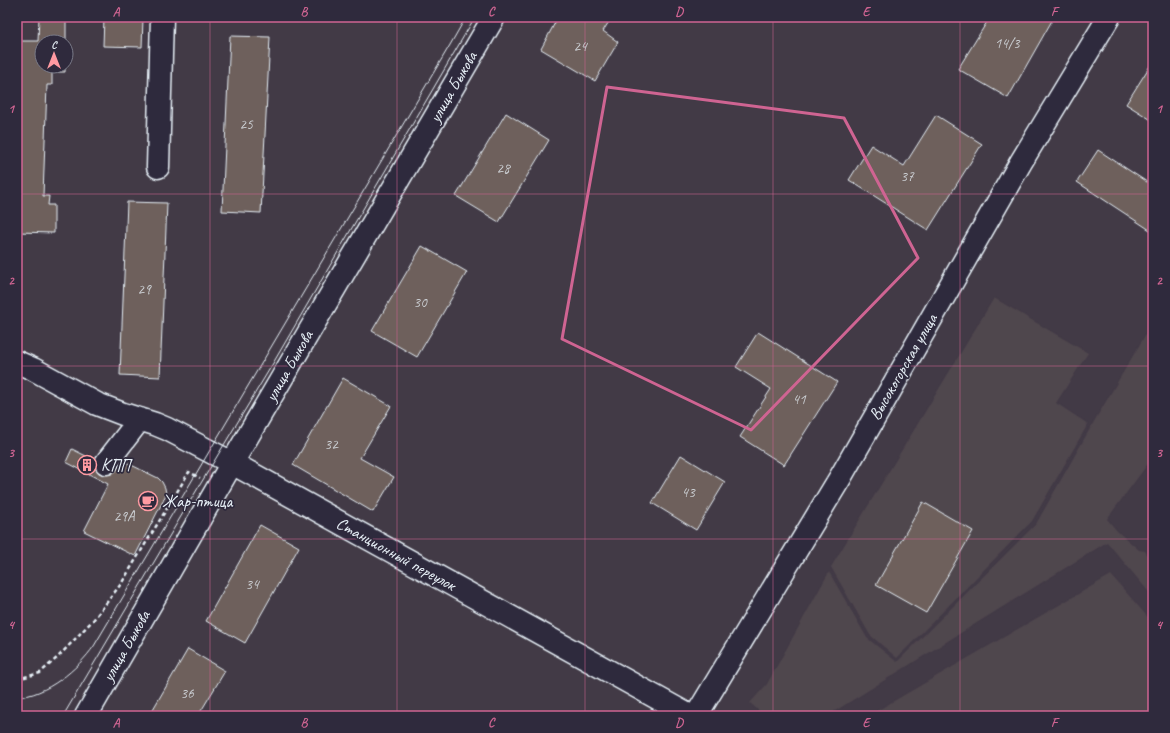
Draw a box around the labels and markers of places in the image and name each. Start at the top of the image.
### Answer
building icon: КПП [76,454,98,476]
place label: КПП [101,455,133,476]
cafe icon: Жар-птица [137,490,159,512]
place label: Жар-птица [162,491,234,512]

